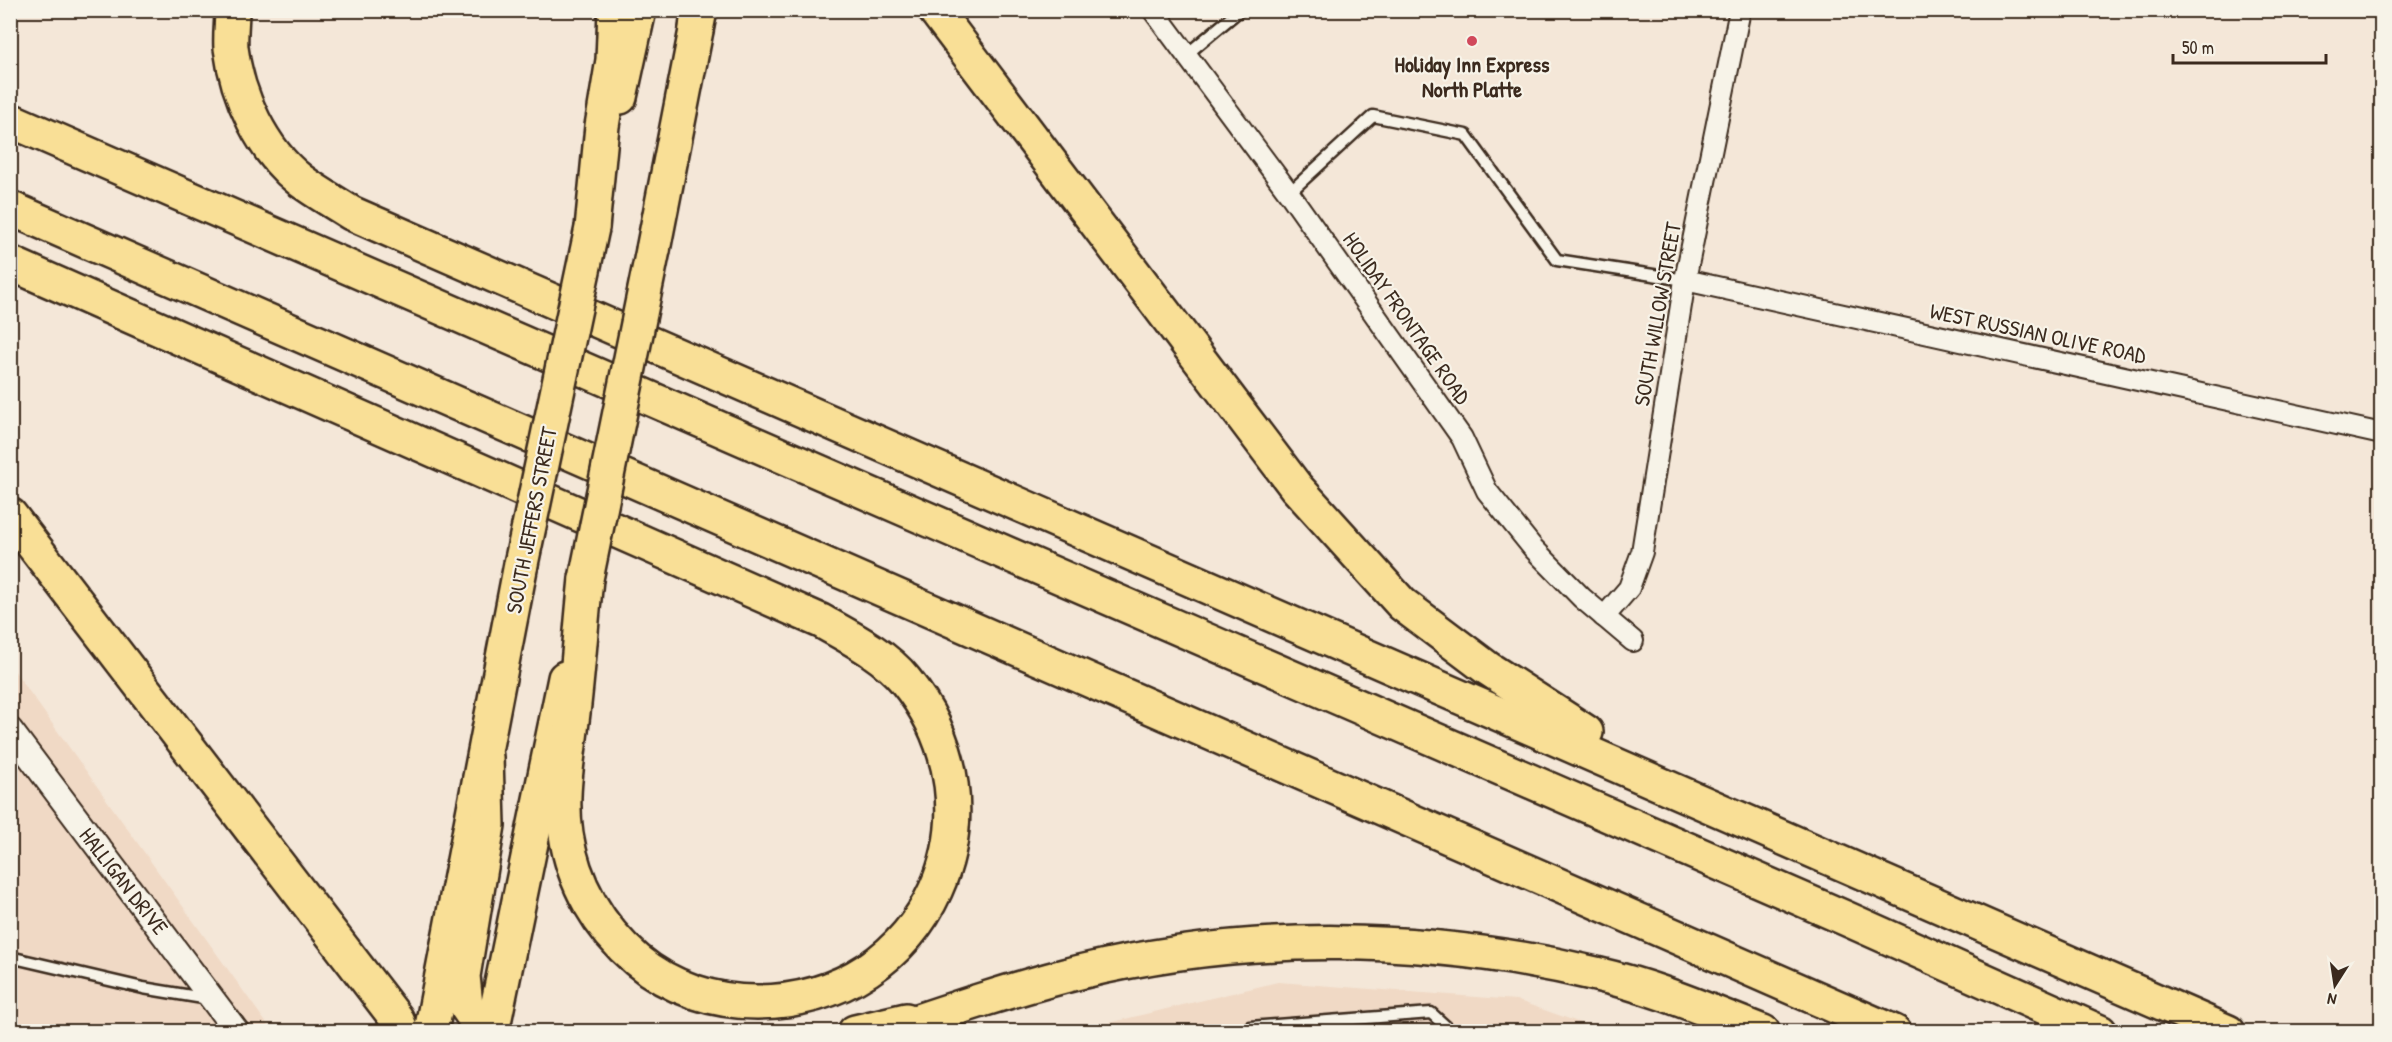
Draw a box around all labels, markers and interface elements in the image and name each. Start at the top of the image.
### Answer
scale bar [2173,27,2326,65]
marker: Holiday Inn Express North Platte [1465,34,1479,48]
text: 50 m [2182,35,2214,60]
place label: Holiday Inn Express North Platte [1395,49,1550,104]
street label: SOUTH WILLOW STREET [1626,219,1688,408]
street label: HOLIDAY FRONTAGE ROAD [1336,226,1478,411]
street label: WEST RUSSIAN OLIVE ROAD [1927,295,2149,371]
street label: SOUTH JEFFERS STREET [498,423,564,616]
street label: HALLIGAN DRIVE [73,821,175,941]
north arrow [2305,955,2365,1015]
text: N [2325,988,2338,1011]

